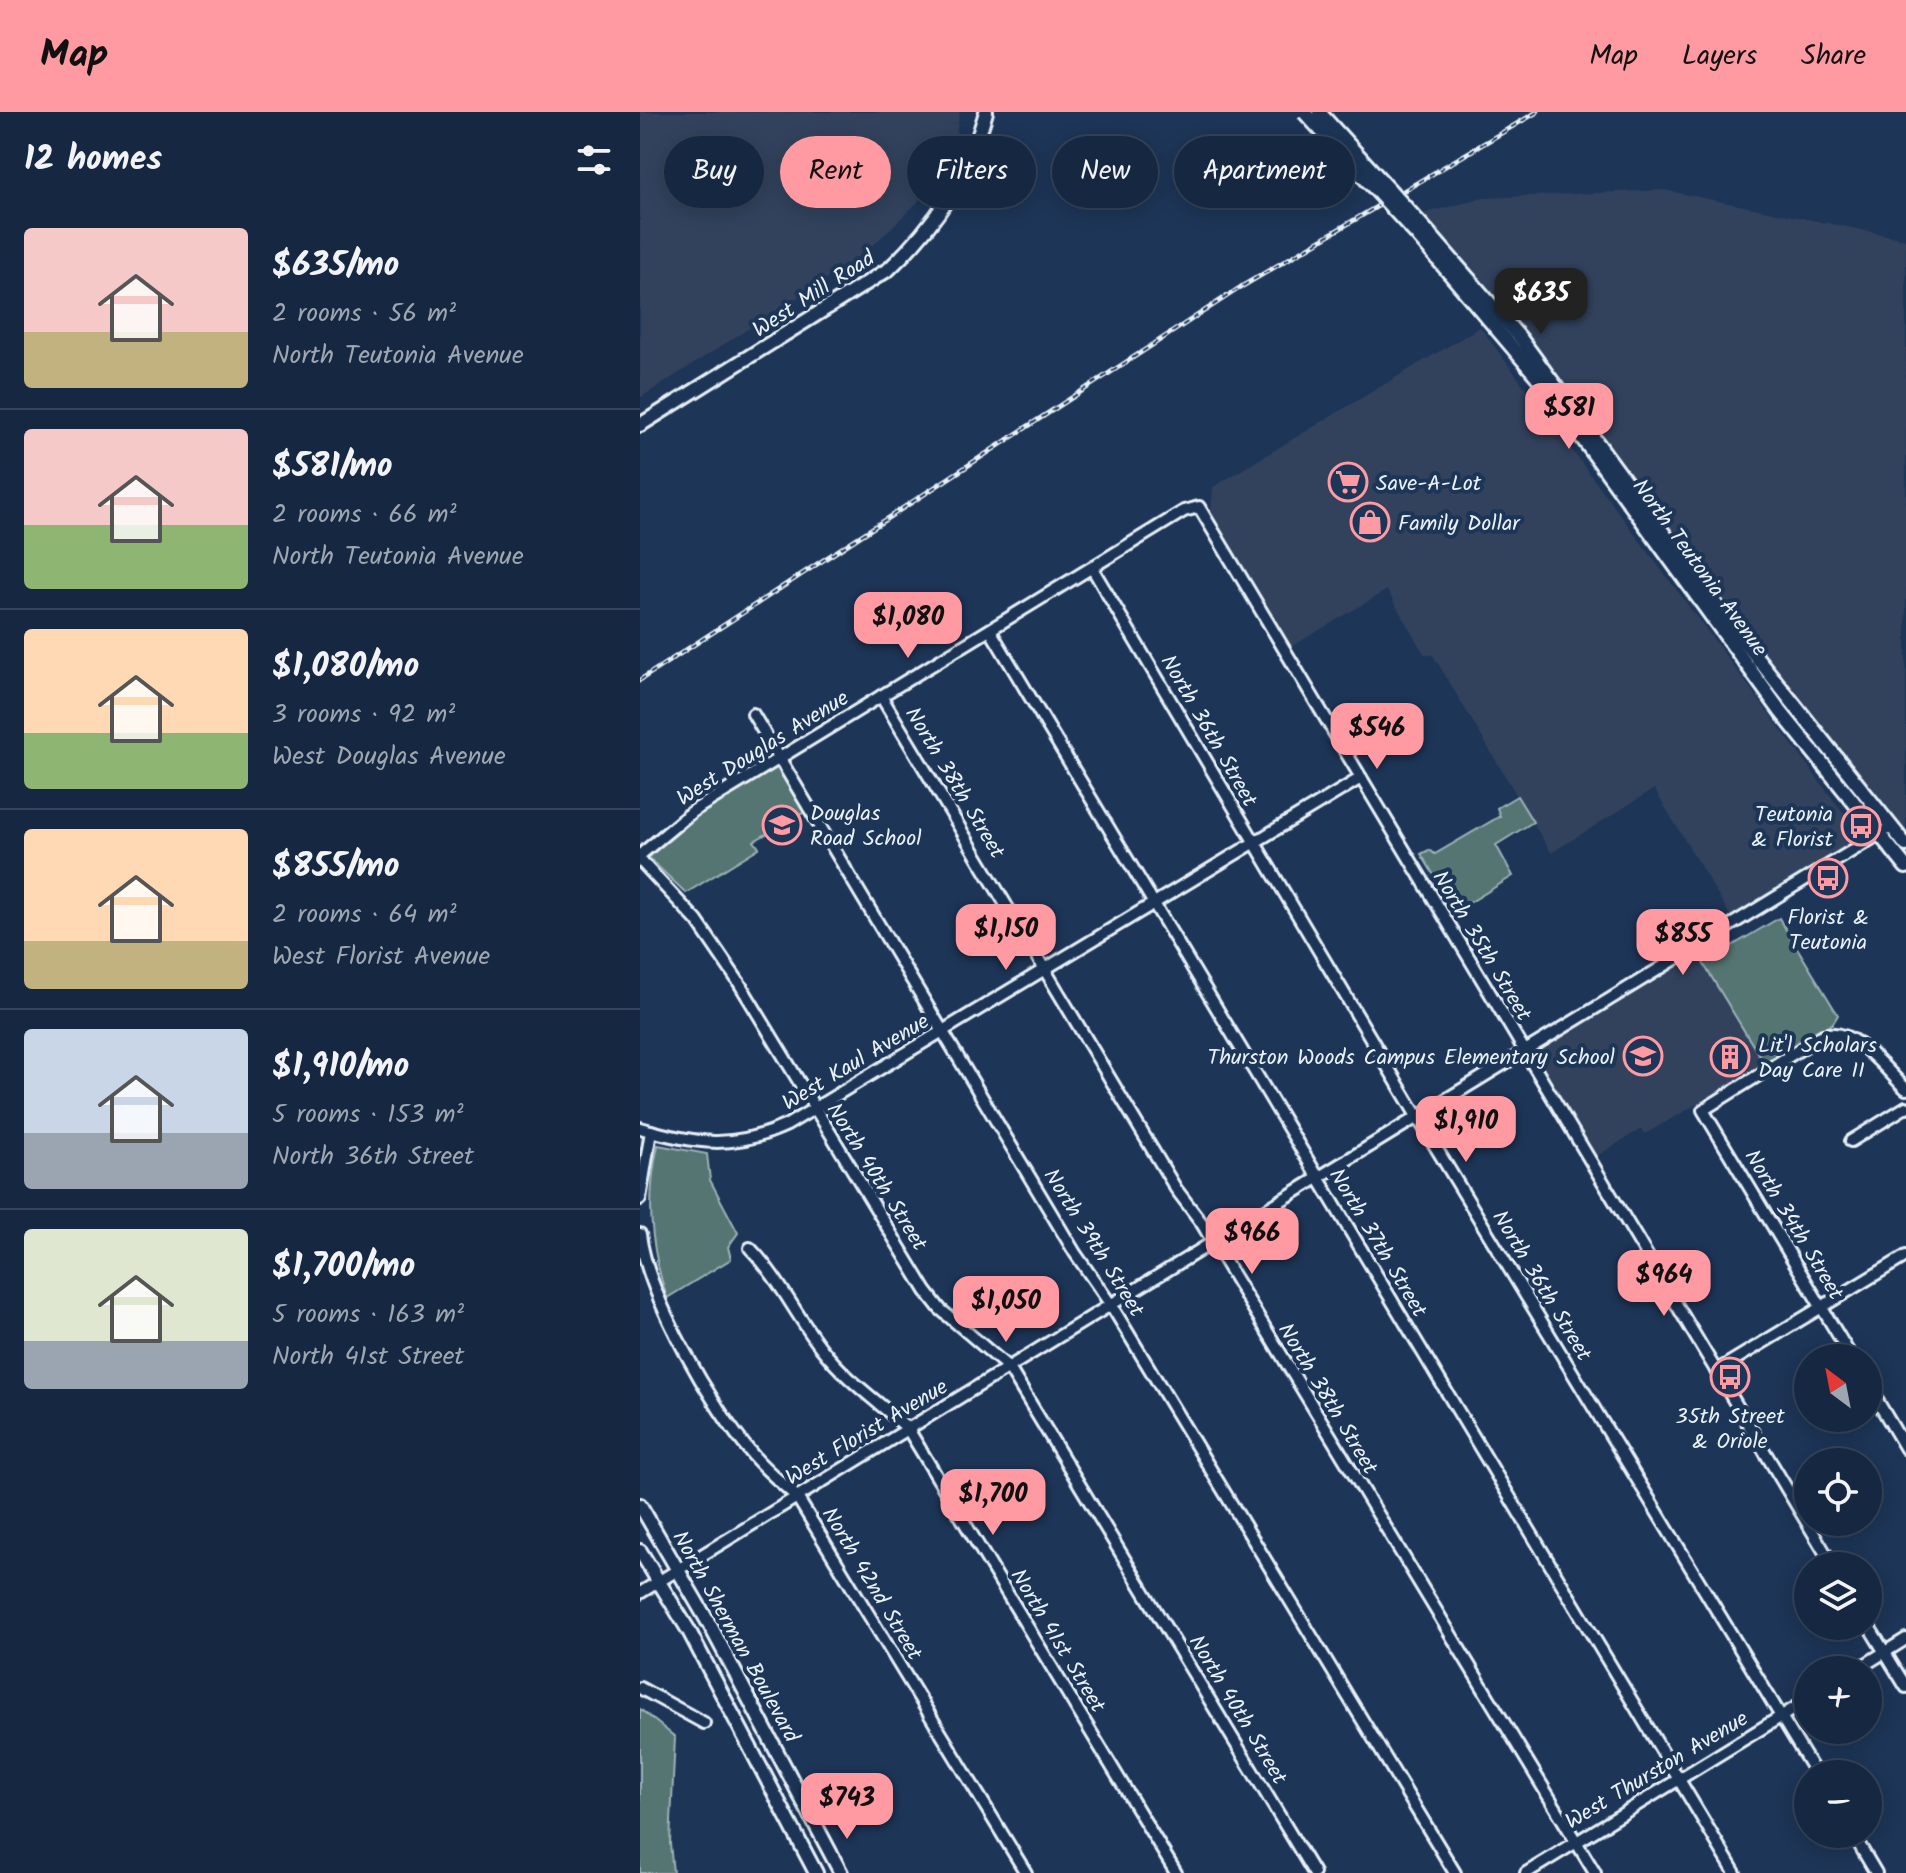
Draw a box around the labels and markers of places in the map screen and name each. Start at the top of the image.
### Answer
pin: $635 [1494,268,1588,336]
pin: $581 [1522,383,1616,451]
supermarket icon: Save-A-Lot [1327,461,1369,503]
place label: Save-A-Lot [1376,467,1482,502]
shop icon: Family Dollar [1349,501,1391,543]
place label: Family Dollar [1398,507,1521,542]
pin: $1,080 [843,592,973,660]
pin: $546 [1330,703,1424,771]
place label: Douglas Road School [810,797,922,857]
place label: Teutonia & Florist [1751,798,1833,858]
school or university icon: Douglas Road School [761,804,803,846]
bus stop icon: Teutonia & Florist [1840,805,1882,847]
bus stop icon: Florist & Teutonia [1807,857,1849,899]
place label: Florist & Teutonia [1787,901,1869,961]
pin: $1,150 [941,904,1071,972]
pin: $855 [1636,909,1730,977]
place label: Lit'l Scholars Day Care II [1758,1029,1877,1089]
school or university icon: Thurston Woods Campus Elementary School [1622,1035,1664,1077]
building icon: Lit'l Scholars Day Care II [1709,1036,1751,1078]
place label: Thurston Woods Campus Elementary School [1207,1041,1616,1076]
pin: $1,910 [1401,1096,1531,1164]
pin: $966 [1205,1208,1299,1276]
pin: $964 [1617,1250,1711,1318]
pin: $1,050 [941,1276,1071,1344]
bus stop icon: 35th Street & Oriole [1709,1356,1751,1398]
place label: 35th Street & Oriole [1675,1400,1785,1460]
pin: $1,700 [928,1469,1058,1537]
pin: $743 [800,1773,894,1841]

